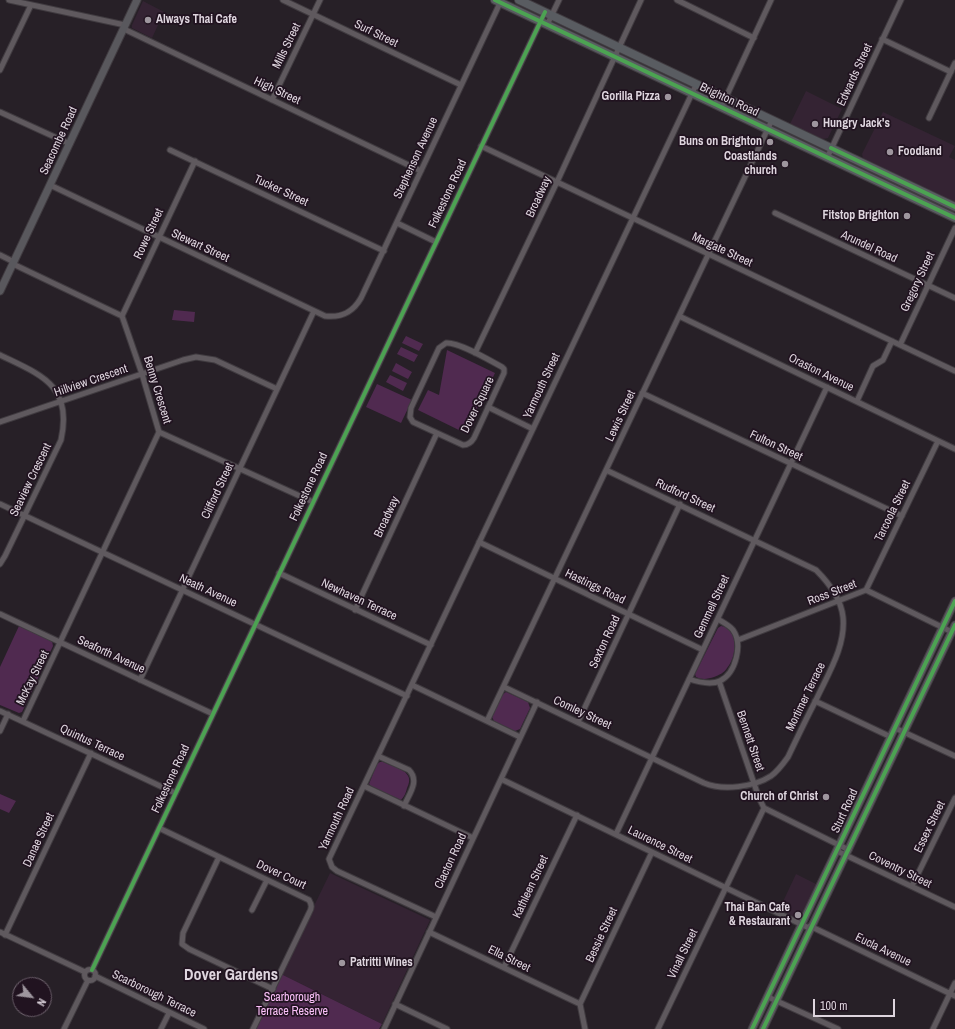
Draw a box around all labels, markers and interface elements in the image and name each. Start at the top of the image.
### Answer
place label: Always Thai Cafe [156,13,237,27]
marker: Always Thai Cafe [143,15,153,25]
street label: Surf Street [352,17,400,51]
street label: Mills Street [270,21,304,71]
street label: Edwards Street [834,41,876,109]
street label: High Street [251,74,303,108]
street label: Brighton Road [697,80,761,120]
place label: Gorilla Pizza [601,90,660,104]
marker: Gorilla Pizza [663,92,673,102]
street label: Seacombe Road [37,105,81,177]
street label: Stephenson Avenue [391,115,441,201]
place label: Hungry Jack's [823,117,890,131]
marker: Hungry Jack's [810,119,820,129]
place label: Buns on Brighton [679,135,762,149]
marker: Buns on Brighton [765,137,775,147]
place label: Foodland [898,145,942,159]
marker: Foodland [885,147,895,157]
place label: Coastlands church [724,150,777,178]
street label: Folkestone Road [426,157,470,231]
marker: Coastlands church [780,159,790,169]
street label: Tucker Street [252,172,310,210]
street label: Broadway [523,174,555,220]
street label: Rowe Street [131,206,167,262]
place label: Fitstop Brighton [822,209,899,223]
marker: Fitstop Brighton [902,211,912,221]
street label: Stewart Street [169,226,231,266]
street label: Arundel Road [839,228,899,266]
street label: Margate Street [689,230,755,270]
street label: Gregory Street [898,250,938,314]
street label: Yarmouth Street [520,351,564,421]
street label: Oraston Avenue [786,351,856,395]
street label: Benny Crescent [140,354,174,426]
street label: Hillview Crescent [52,362,130,400]
street label: Dover Square [458,375,498,435]
street label: Lewis Street [603,388,639,444]
street label: Fulton Street [747,428,805,464]
street label: Seaview Crescent [7,441,55,519]
street label: Folkestone Road [287,450,331,524]
street label: Clifford Street [199,461,237,521]
street label: Rudford Street [653,476,717,516]
street label: Tarcoola Street [872,478,914,544]
street label: Broadway [371,494,403,540]
street label: Hastings Road [563,566,627,608]
street label: Neath Avenue [177,571,239,611]
street label: Gemmell Street [691,573,733,641]
street label: Newhaven Terrace [319,576,399,624]
street label: Ross Street [805,577,859,609]
street label: Sexton Road [586,613,624,671]
street label: Seaforth Avenue [75,633,147,677]
street label: McKay Street [14,648,52,708]
street label: Mortimer Terrace [783,660,829,734]
street label: Comley Street [551,693,613,733]
street label: Bennett Street [733,709,767,773]
street label: Quintus Terrace [57,722,127,764]
street label: Folkestone Road [149,742,193,816]
street label: Yarmouth Road [316,785,358,853]
street label: Sturt Road [829,787,861,835]
place label: Church of Christ [740,790,818,804]
marker: Church of Christ [821,792,831,802]
street label: Essex Street [911,799,949,855]
street label: Danae Street [20,811,58,869]
street label: Laurence Street [625,823,695,867]
street label: Clacton Road [432,831,470,891]
street label: Coventry Street [866,849,934,891]
street label: Kathleen Street [510,853,552,921]
street label: Dover Court [254,857,308,893]
place label: Thai Ban Cafe & Restaurant [724,901,790,929]
street label: Bessie Street [583,905,621,965]
marker: Thai Ban Cafe & Restaurant [793,910,803,920]
street label: Vinall Street [665,927,701,981]
street label: Eucla Avenue [853,930,913,970]
street label: Ella Street [485,943,533,975]
place label: Patritti Wines [350,956,413,970]
marker: Patritti Wines [337,958,347,968]
district label: Dover Gardens [184,966,278,986]
street label: Scarborough Terrace [110,967,198,1021]
north arrow [12,977,52,1017]
park label: Scarborough Terrace Reserve [256,991,328,1019]
scale bar [815,991,897,1017]
text: N [34,996,49,1009]
text: 100 m [820,998,847,1014]

